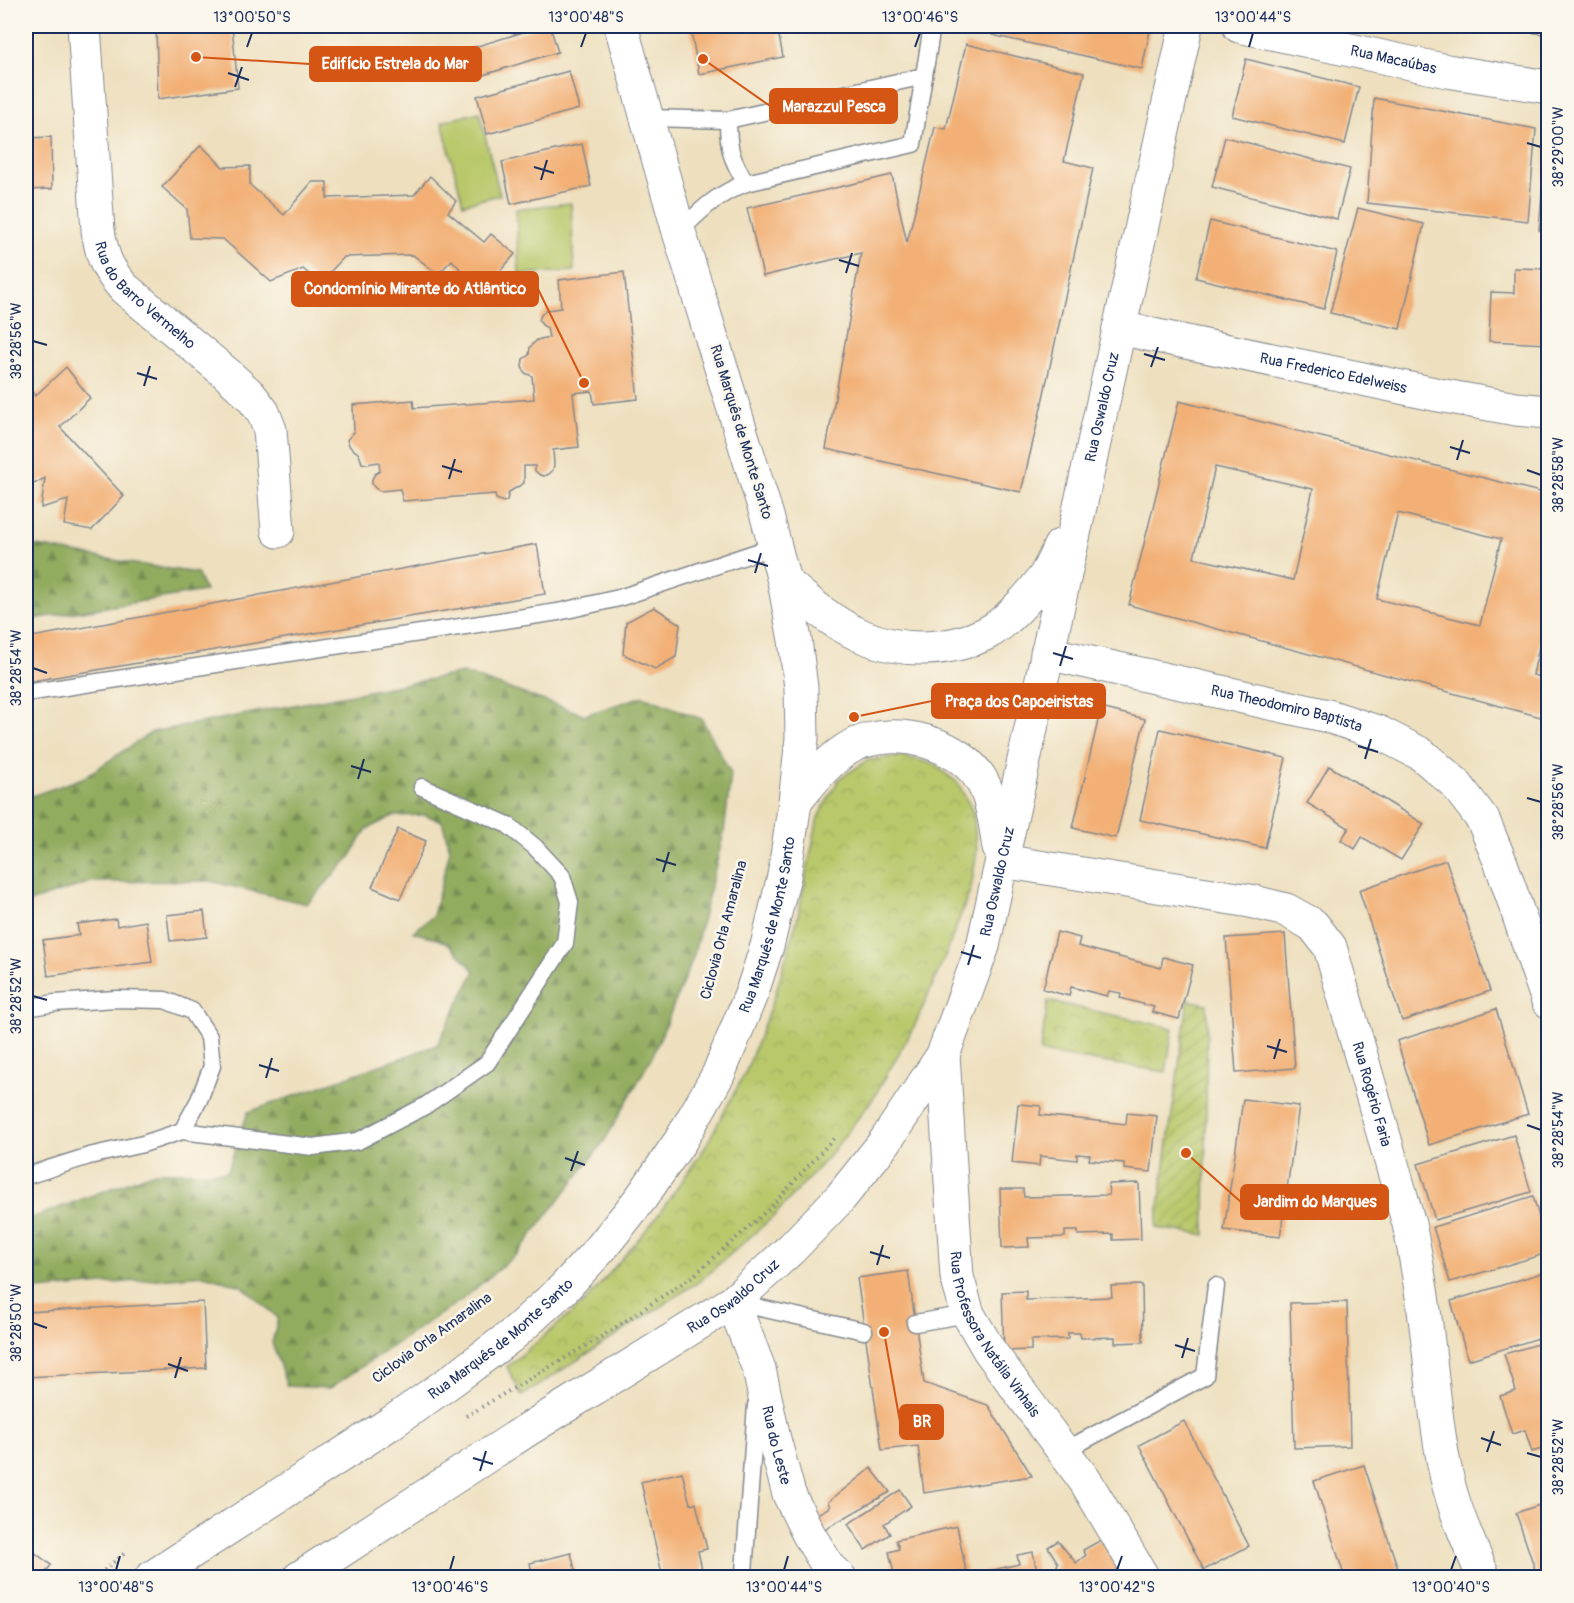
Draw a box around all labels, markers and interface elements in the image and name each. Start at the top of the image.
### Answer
text: 13°00'50"S [213,8,291,27]
text: 13°00'48"S [548,8,624,27]
text: 13°00'46"S [882,8,958,27]
text: 13°00'44"S [1215,8,1291,27]
street label: Rua Macaúbas [1349,41,1439,78]
callout: Edifício Estrela do Mar [310,47,481,81]
text: Edifício Estrela do Mar [321,54,469,74]
callout: Marazzul Pesca [770,89,897,123]
text: Marazzul Pesca [782,97,886,117]
text: 38°29'00"W [1549,106,1568,187]
street label: Rua do Barro Vermelho [91,240,200,353]
callout: Condomínio Mirante do Atlântico [292,272,538,306]
text: Condomínio Mirante do Atlântico [304,279,526,299]
text: 38°28'56"W [7,302,26,380]
street label: Rua Marquês de Monte Santo [705,342,777,522]
street label: Rua Frederico Edelweiss [1258,348,1409,398]
street label: Rua Oswaldo Cruz [1081,350,1123,464]
text: 38°28'58"W [1549,437,1568,513]
text: 38°28'54"W [7,629,26,707]
street label: Rua Theodomiro Baptista [1209,681,1365,736]
callout: Praça dos Capoeiristas [932,684,1105,718]
text: Praça dos Capoeiristas [945,692,1094,712]
text: 38°28'56"W [1549,763,1568,841]
street label: Rua Oswaldo Cruz [976,825,1019,938]
street label: Rua Marquês de Monte Santo [735,835,799,1016]
street label: Ciclovia Orla Amaralina [696,858,752,1002]
text: 38°28'52"W [7,957,26,1034]
street label: Rua Rogério Faria [1348,1039,1396,1149]
text: 38°28'54"W [1549,1091,1568,1169]
callout: Jardim do Marques [1241,1185,1388,1219]
text: Jardim do Marques [1253,1192,1378,1212]
street label: Rua Professora Natália Vinhais [946,1251,1045,1421]
street label: Rua Oswaldo Cruz [684,1255,783,1338]
street label: Rua Marquês de Monte Santo [424,1275,577,1404]
text: 38°28'50"W [7,1283,26,1362]
street label: Ciclovia Orla Amaralina [369,1288,495,1388]
street label: Rua do Leste [758,1404,796,1487]
callout: BR [900,1405,943,1439]
text: BR [913,1412,932,1432]
text: 38°28'52"W [1549,1418,1568,1495]
text: 13°00'48"S [78,1578,154,1597]
text: 13°00'46"S [412,1578,488,1597]
text: 13°00'44"S [746,1578,822,1597]
text: 13°00'42"S [1079,1578,1155,1597]
text: 13°00'40"S [1412,1578,1490,1597]

